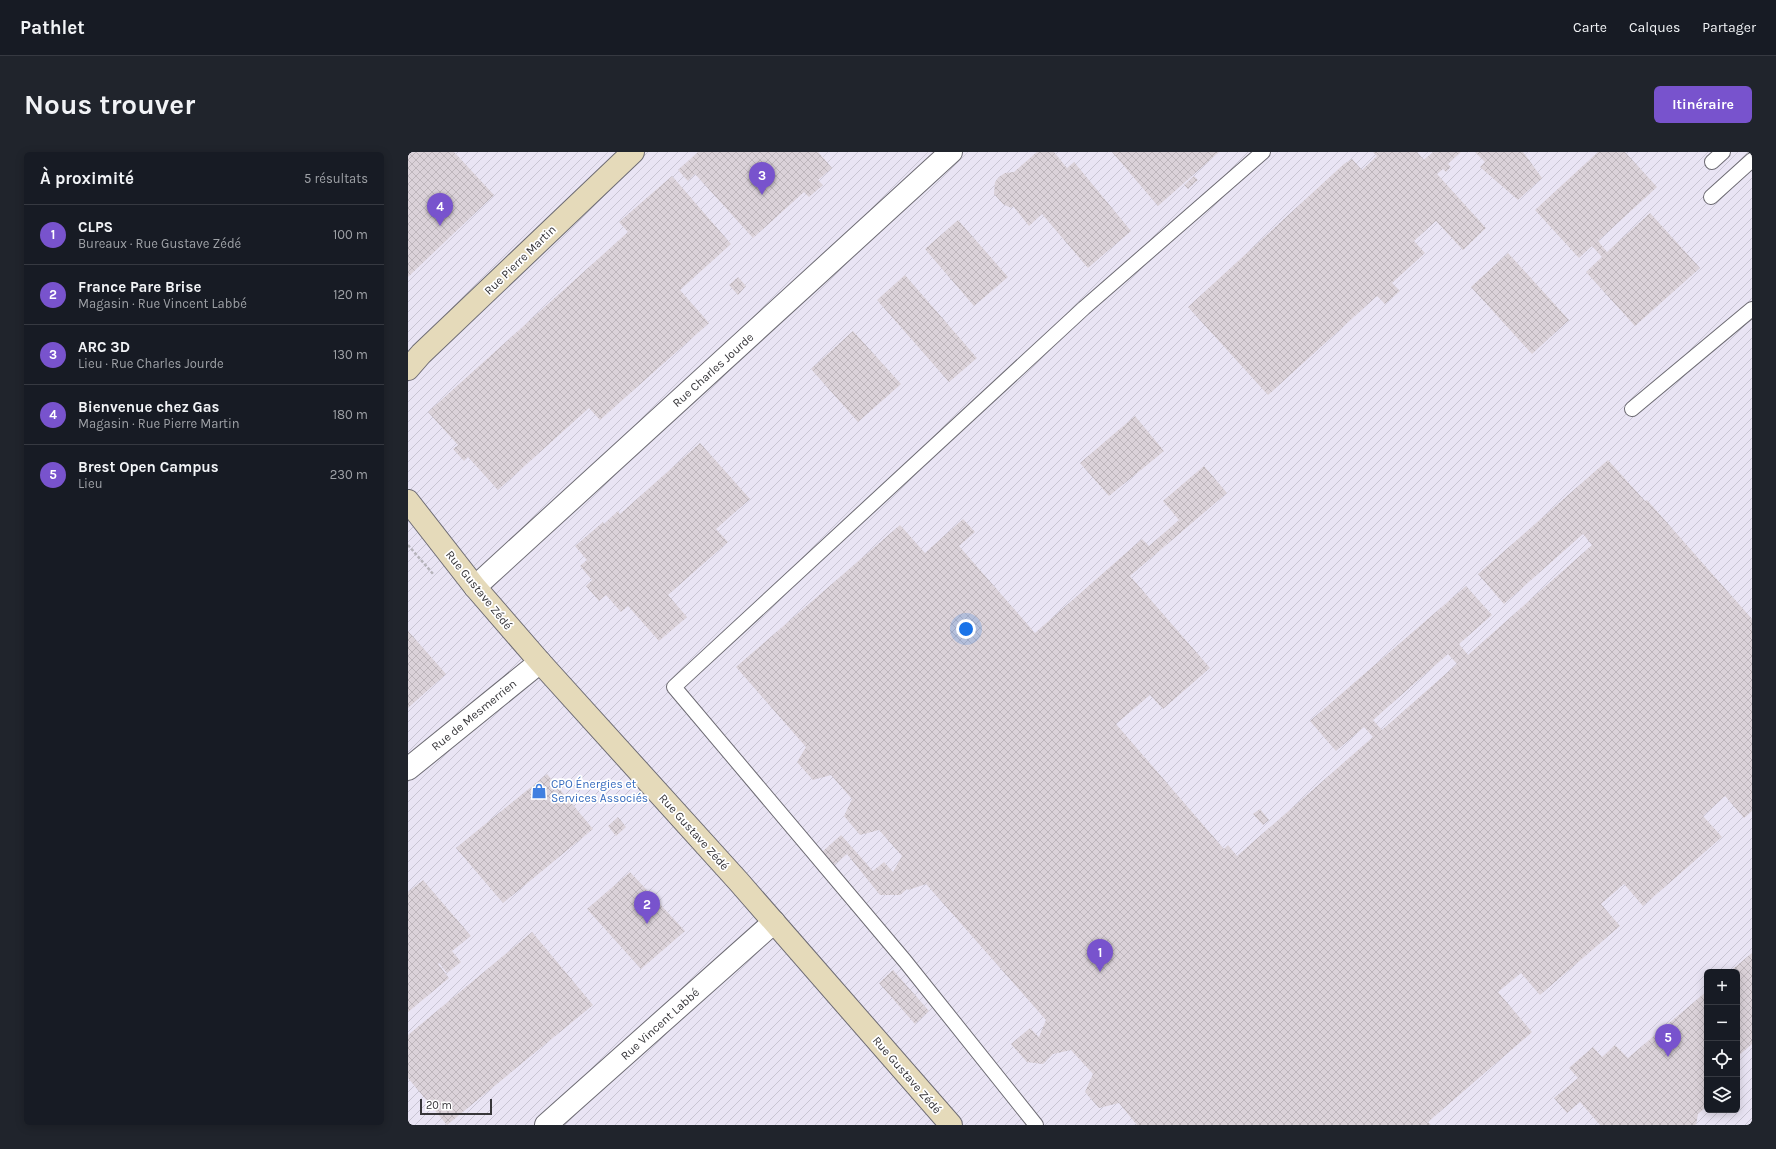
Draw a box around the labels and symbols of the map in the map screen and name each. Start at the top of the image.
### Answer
pin: 3 [749,162,775,195]
pin: 4 [427,193,453,226]
street label: Rue Pierre Martin [481,222,559,298]
street label: Rue Charles Jourde [670,330,756,410]
street label: Rue Gustave Zédé [443,548,515,632]
your location [956,619,976,639]
street label: Rue de Mesmerrien [429,676,519,754]
place label: CPO Énergies et Services Associés [551,776,648,805]
shop icon: CPO Énergies et Services Associés [530,782,548,800]
street label: Rue Gustave Zédé [656,791,732,873]
pin: 2 [634,891,660,924]
pin: 1 [1087,939,1113,972]
street label: Rue Vincent Labbé [618,985,702,1063]
pin: 5 [1655,1024,1681,1057]
street label: Rue Gustave Zédé [870,1034,944,1116]
scale bar [420,1097,492,1116]

